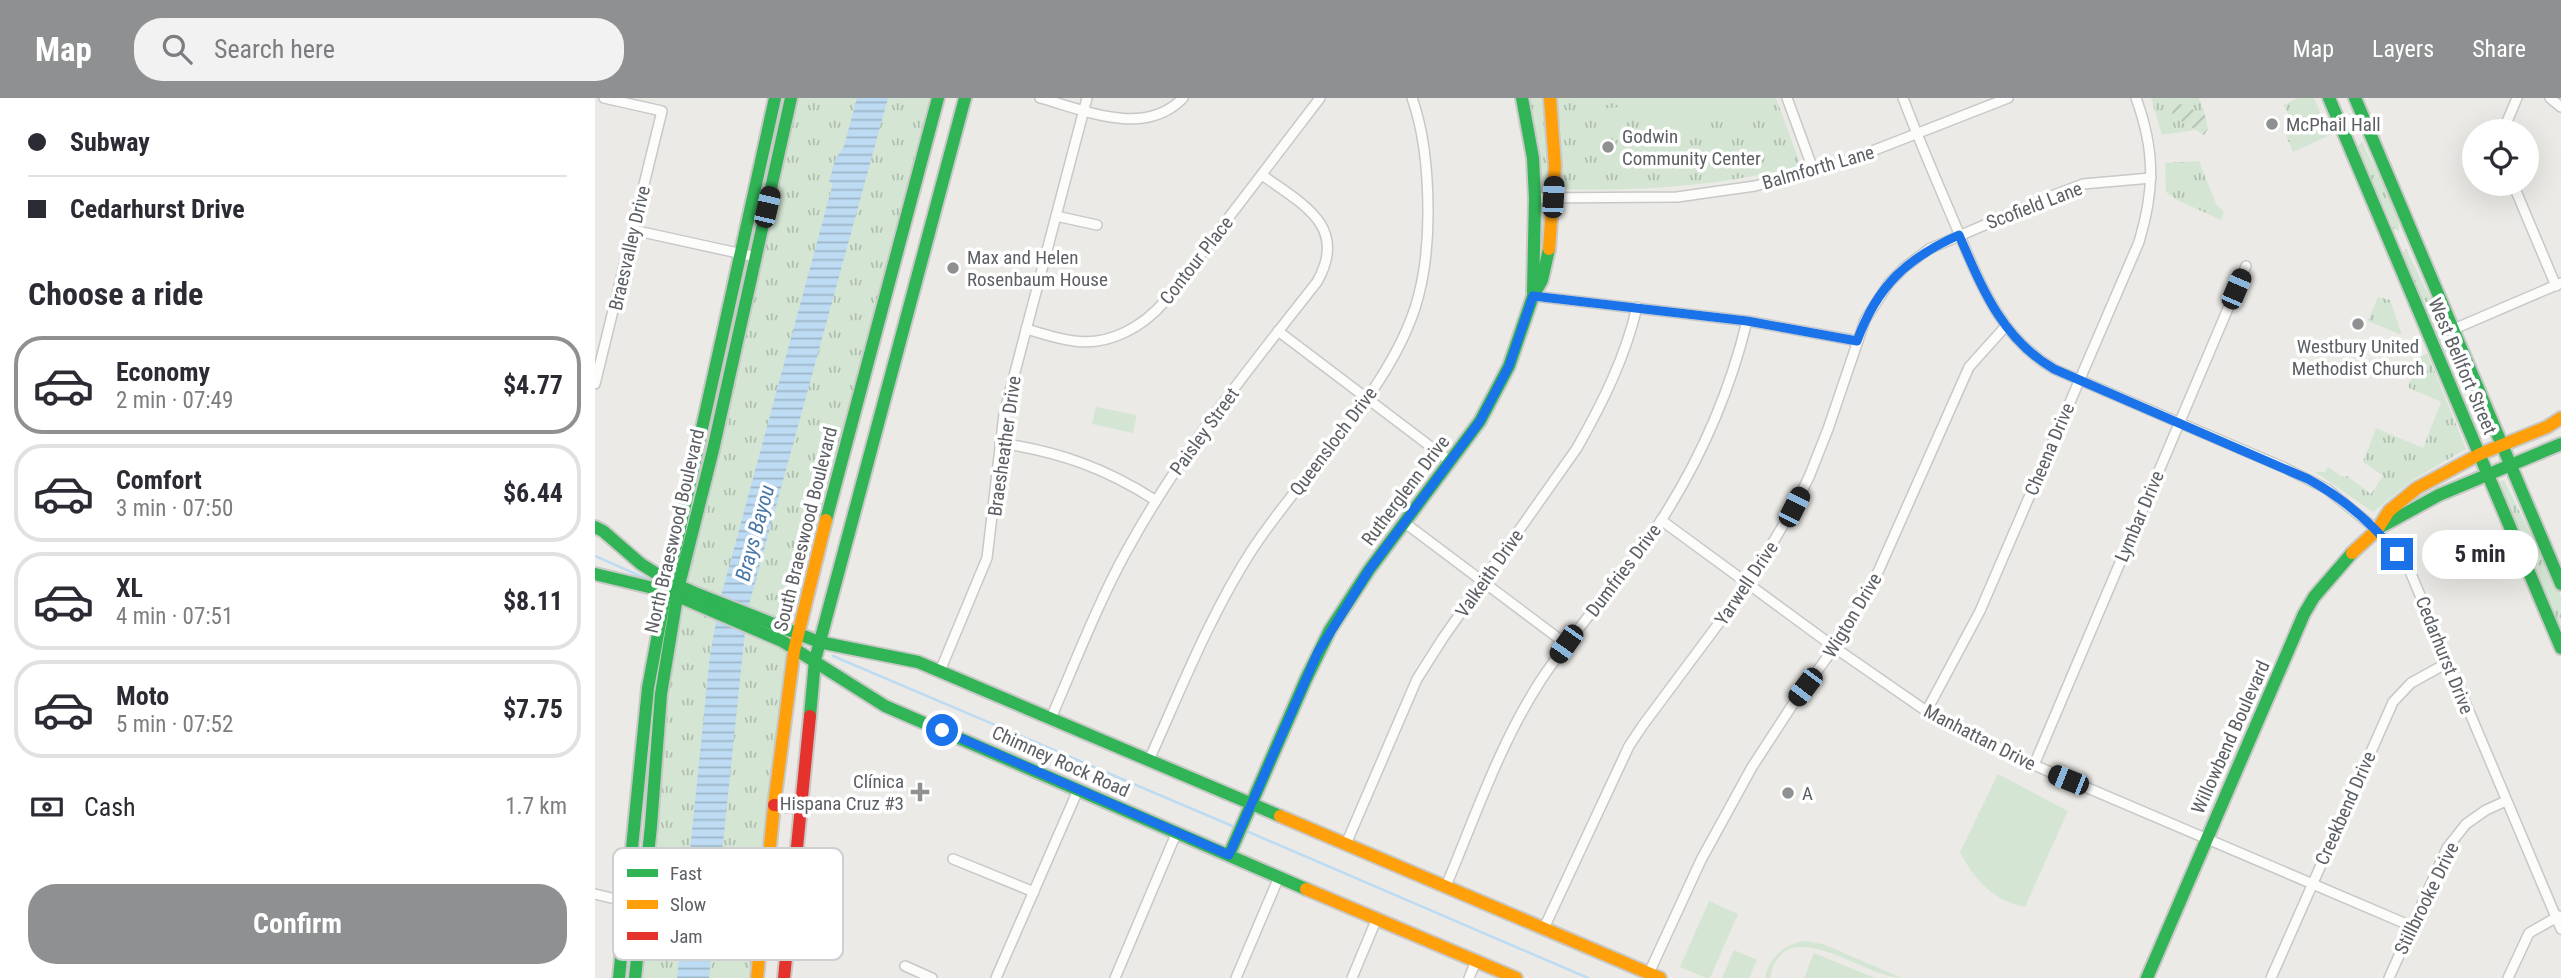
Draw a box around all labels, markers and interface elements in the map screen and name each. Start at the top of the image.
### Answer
search box [134,18,624,81]
text: Map [35,30,92,69]
icon: search [158,30,196,68]
text: Search here [214,34,335,64]
text: Map [2293,35,2334,63]
text: Layers [2372,35,2434,63]
text: Share [2472,35,2526,63]
place label: McPhail Hall [2286,113,2381,136]
marker: McPhail Hall [2264,116,2280,132]
map controls [2462,119,2539,196]
button: locate [2462,119,2539,196]
place label: Godwin Community Center [1622,125,1761,170]
text: Subway [70,127,150,157]
marker: Godwin Community Center [1600,139,1616,155]
street label: Balmforth Lane [1760,141,1877,194]
car [1542,175,1565,219]
street label: Scofield Lane [1983,177,2085,234]
street label: Braesvalley Drive [604,183,655,313]
car [753,184,782,230]
text: Cedarhurst Drive [70,194,245,224]
street label: Contour Place [1155,212,1238,309]
place label: Max and Helen Rosenbaum House [967,246,1108,291]
marker: Max and Helen Rosenbaum House [945,260,961,276]
car [2219,266,2254,312]
text: Choose a ride [28,275,203,313]
street label: West Bellfort Street [2423,294,2502,438]
marker: Westbury United Methodist Church [2350,316,2366,332]
place label: Westbury United Methodist Church [2292,335,2424,380]
icon: car [32,354,95,417]
text: Economy [116,357,210,387]
text: $4.77 [503,370,563,400]
street label: Braesheather Drive [983,374,1026,518]
street label: Queensloch Drive [1285,382,1382,500]
street label: Paisley Street [1165,383,1244,480]
text: 2 min · 07:49 [116,387,233,414]
street label: Cheena Drive [2020,399,2079,499]
street label: South Braeswood Boulevard [769,425,842,634]
street label: North Braeswood Boulevard [640,427,709,635]
street label: Rutherglenn Drive [1357,431,1454,550]
icon: car [32,462,95,525]
text: Comfort [116,465,202,495]
street label: Lymbar Drive [2110,467,2169,565]
text: $6.44 [503,478,563,508]
water label: Brays Bayou [731,482,779,584]
car [1776,484,1813,530]
text: 3 min · 07:50 [116,495,233,522]
street label: Dumfries Drive [1581,519,1666,621]
street label: Valkeith Drive [1451,525,1528,622]
callout: 5 min [2421,530,2537,578]
street label: Yarwell Drive [1710,537,1783,630]
route end [2381,538,2413,570]
text: 5 min [2454,541,2506,568]
street label: Wigton Drive [1818,569,1887,662]
icon: car [32,570,95,633]
text: XL [116,573,143,603]
text: $8.11 [503,586,563,616]
street label: Cedarhurst Drive [2411,593,2479,717]
text: 4 min · 07:51 [116,603,233,630]
car [1546,621,1587,667]
street label: Willowbend Boulevard [2186,657,2275,817]
car [1784,664,1827,710]
icon: car [32,678,95,741]
text: Moto [116,681,169,711]
text: $7.75 [503,694,563,724]
street label: Manhattan Drive [1920,699,2040,776]
text: 5 min · 07:52 [116,711,233,738]
route start [926,714,958,746]
street label: Chimney Rock Road [988,721,1133,802]
street label: Creekbend Drive [2310,748,2381,869]
car [2045,762,2092,798]
place label: Clínica Hispana Cruz #3 [780,770,904,815]
marker: Clínica Hispana Cruz #3 [910,782,930,802]
place label: A [1802,782,1813,805]
marker: A [1780,785,1796,801]
icon: cash [28,788,66,826]
text: Cash [84,792,136,822]
text: 1.7 km [505,793,567,820]
street label: Stillbrooke Drive [2389,838,2464,958]
legend [613,848,843,960]
text: Fast [670,862,702,885]
button: Confirm [28,884,567,964]
text: Slow [670,893,706,916]
text: Jam [670,925,703,948]

